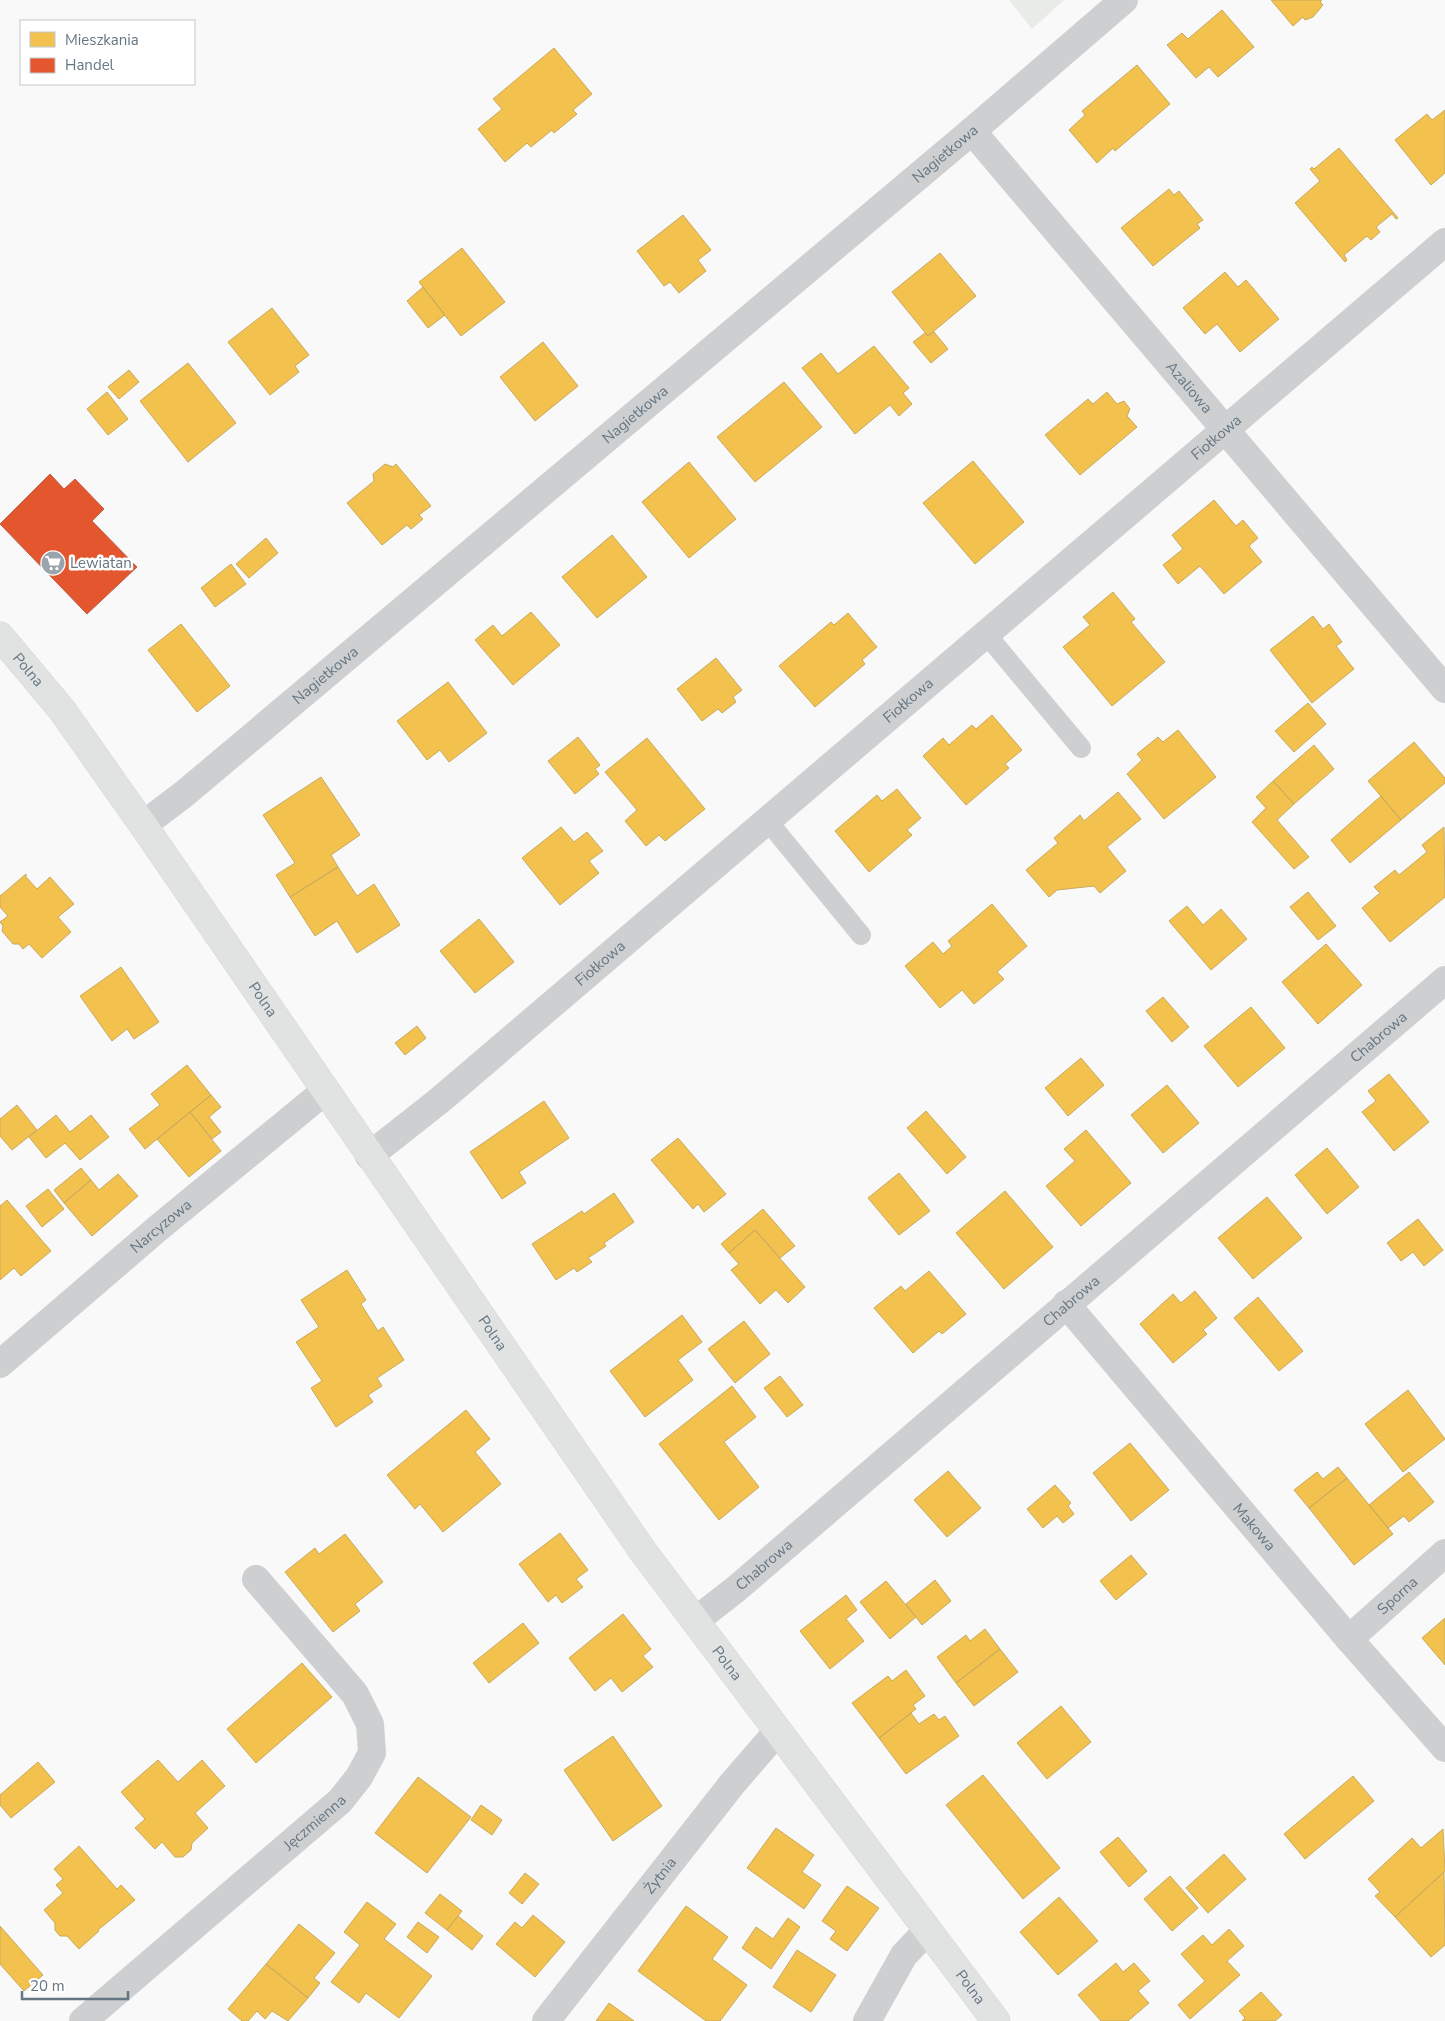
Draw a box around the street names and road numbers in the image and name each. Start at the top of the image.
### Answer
street label: Nagietkowa [908,120,982,187]
street label: Azaliowa [1161,357,1217,418]
street label: Nagietkowa [598,381,672,448]
street label: Fiołkowa [1187,410,1246,465]
street label: Nagietkowa [288,642,363,709]
street label: Polna [8,649,48,691]
street label: Fiołkowa [879,673,938,728]
street label: Fiołkowa [571,936,630,991]
street label: Polna [244,978,282,1021]
street label: Chabrowa [1346,1007,1411,1067]
street label: Narcyzowa [126,1195,196,1258]
street label: Chabrowa [1038,1271,1104,1331]
street label: Polna [474,1312,512,1355]
street label: Makowa [1228,1499,1280,1555]
street label: Chabrowa [731,1535,797,1595]
street label: Sporna [1373,1572,1422,1619]
street label: Polna [708,1642,747,1685]
street label: Jęczmienna [279,1791,351,1856]
street label: Żytnia [640,1853,681,1898]
street label: Polna [951,1966,990,2008]

